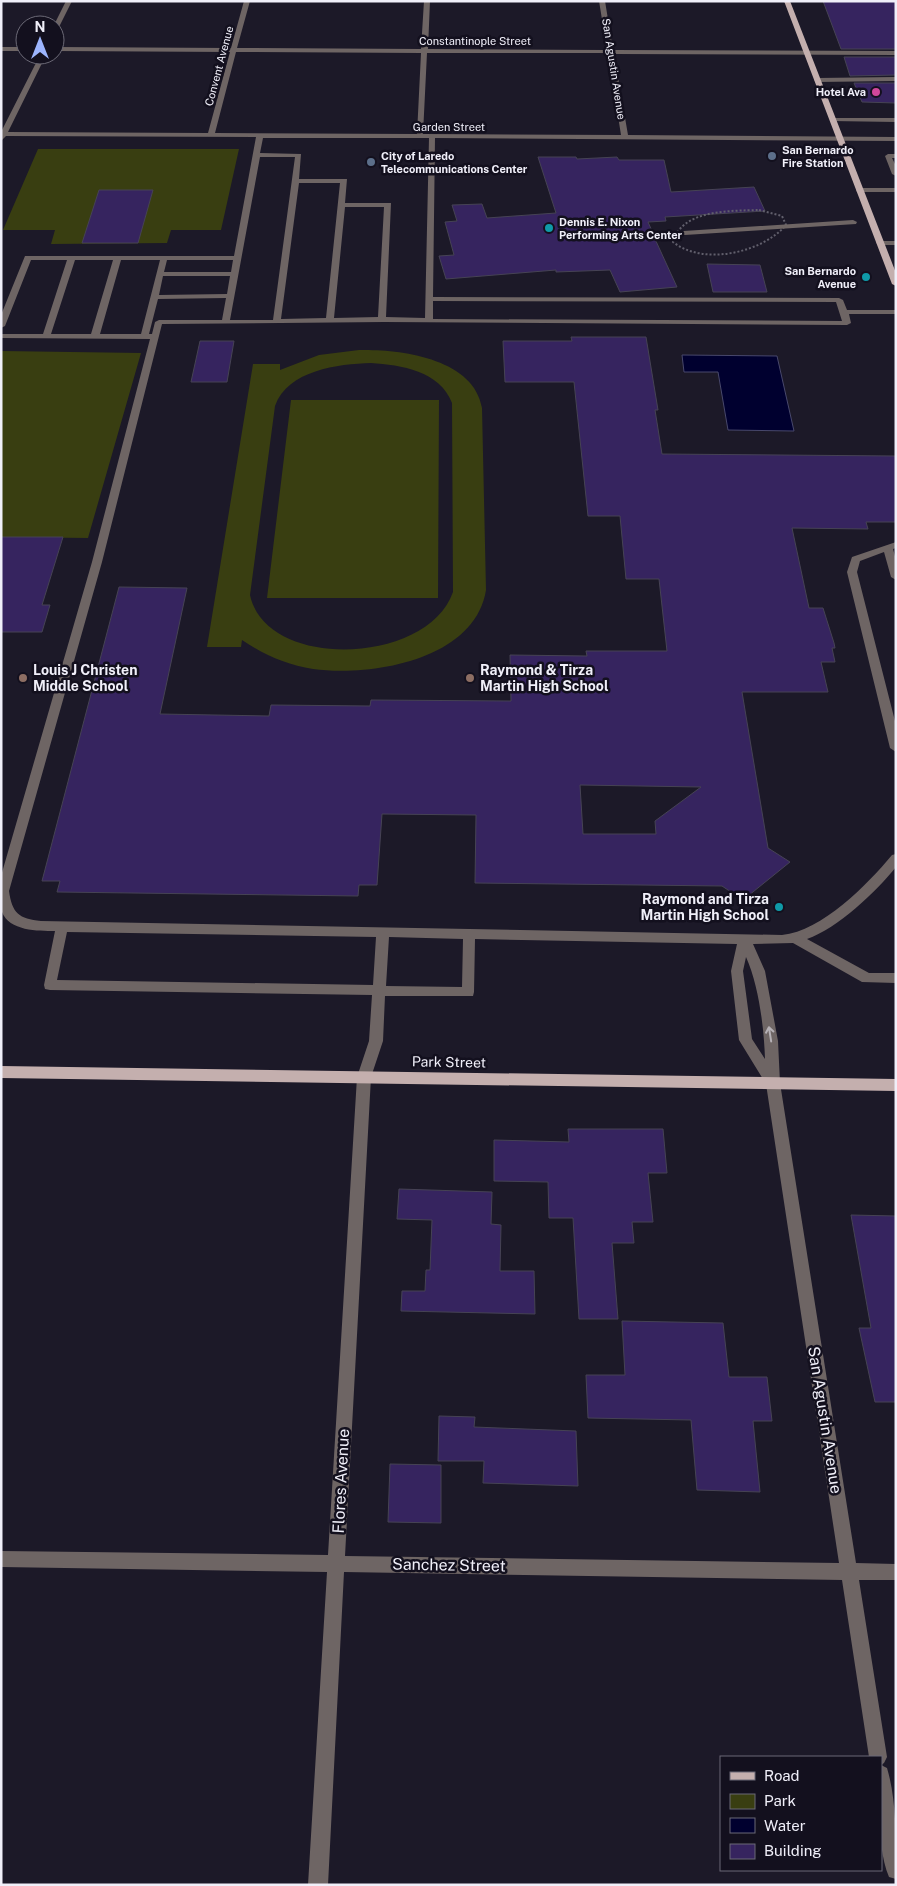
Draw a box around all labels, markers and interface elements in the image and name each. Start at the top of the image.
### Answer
north arrow [15,15,65,65]
street label: San Agustin Avenue [600,17,628,121]
text: N [35,19,45,35]
street label: Convent Avenue [203,25,235,107]
street label: Constantinople Street [419,35,531,47]
place label: Hotel Ava [816,86,866,98]
marker: Hotel Ava [870,86,882,98]
street label: Garden Street [413,121,485,133]
place label: San Bernardo Fire Station [782,144,854,169]
place label: City of Laredo Telecommunications Center [381,150,528,175]
marker: San Bernardo Fire Station [766,150,778,162]
marker: City of Laredo Telecommunications Center [365,156,377,168]
place label: Dennis E. Nixon Performing Arts Center [559,216,683,241]
marker: Dennis E. Nixon Performing Arts Center [543,222,555,234]
place label: San Bernardo Avenue [784,265,856,290]
marker: San Bernardo Avenue [860,271,872,283]
place label: Louis J Christen Middle School [33,662,137,694]
place label: Raymond & Tirza Martin High School [480,662,609,694]
marker: Louis J Christen Middle School [17,672,29,684]
marker: Raymond & Tirza Martin High School [464,672,476,684]
place label: Raymond and Tirza Martin High School [641,891,769,923]
marker: Raymond and Tirza Martin High School [773,901,785,913]
one-way arrow [764,1027,774,1043]
street label: Park Street [412,1053,486,1071]
street label: San Agustin Avenue [804,1345,846,1495]
street label: Flores Avenue [329,1428,353,1534]
street label: Sanchez Street [392,1555,506,1575]
legend [720,1756,882,1871]
text: Road [764,1767,800,1784]
text: Park [764,1792,796,1809]
text: Water [764,1817,806,1834]
text: Building [764,1842,822,1859]

